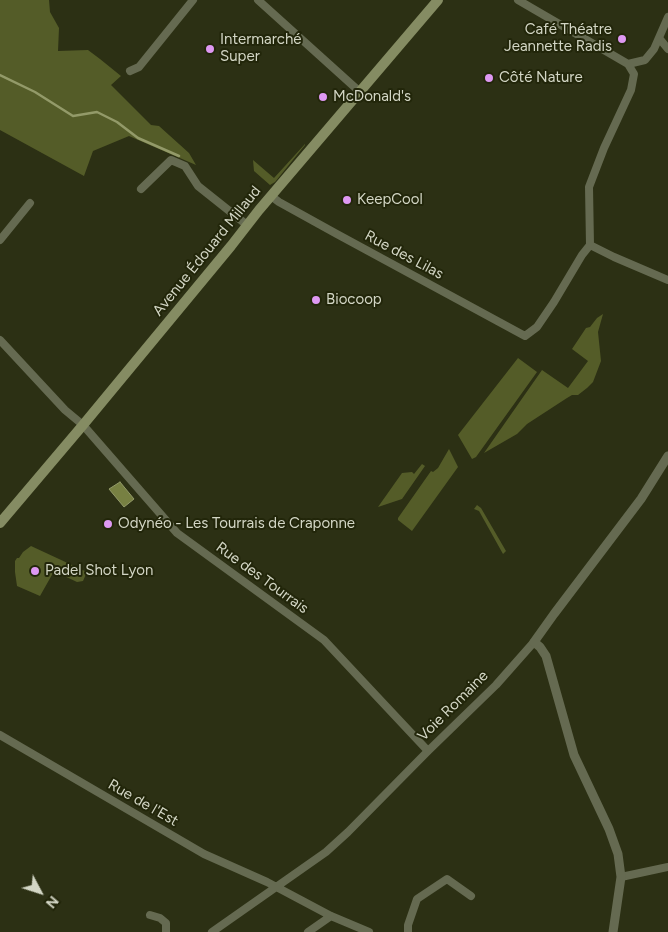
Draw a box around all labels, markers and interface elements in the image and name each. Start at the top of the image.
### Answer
place label: Café Théatre Jeannette Radis [504,21,612,56]
place label: Intermarché Super [220,31,302,66]
marker: Café Théatre Jeannette Radis [616,33,628,45]
marker: Intermarché Super [204,43,216,55]
place label: Côté Nature [499,69,583,87]
marker: Côté Nature [483,72,495,84]
place label: McDonald's [333,88,411,106]
marker: McDonald's [317,91,329,103]
street label: Avenue Édouard Millaud [149,182,265,320]
place label: KeepCool [357,191,423,209]
marker: KeepCool [341,194,353,206]
street label: Rue des Lilas [362,227,446,283]
place label: Biocoop [326,291,382,309]
marker: Biocoop [310,294,322,306]
place label: Odynéo - Les Tourrais de Craponne [118,515,355,533]
marker: Odynéo - Les Tourrais de Craponne [102,518,114,530]
street label: Rue des Tourrais [212,538,312,618]
place label: Padel Shot Lyon [45,562,153,580]
marker: Padel Shot Lyon [29,565,41,577]
street label: Voie Romaine [414,667,492,745]
street label: Rue de l'Est [105,776,181,830]
north arrow [15,867,65,917]
text: N [42,892,62,912]

